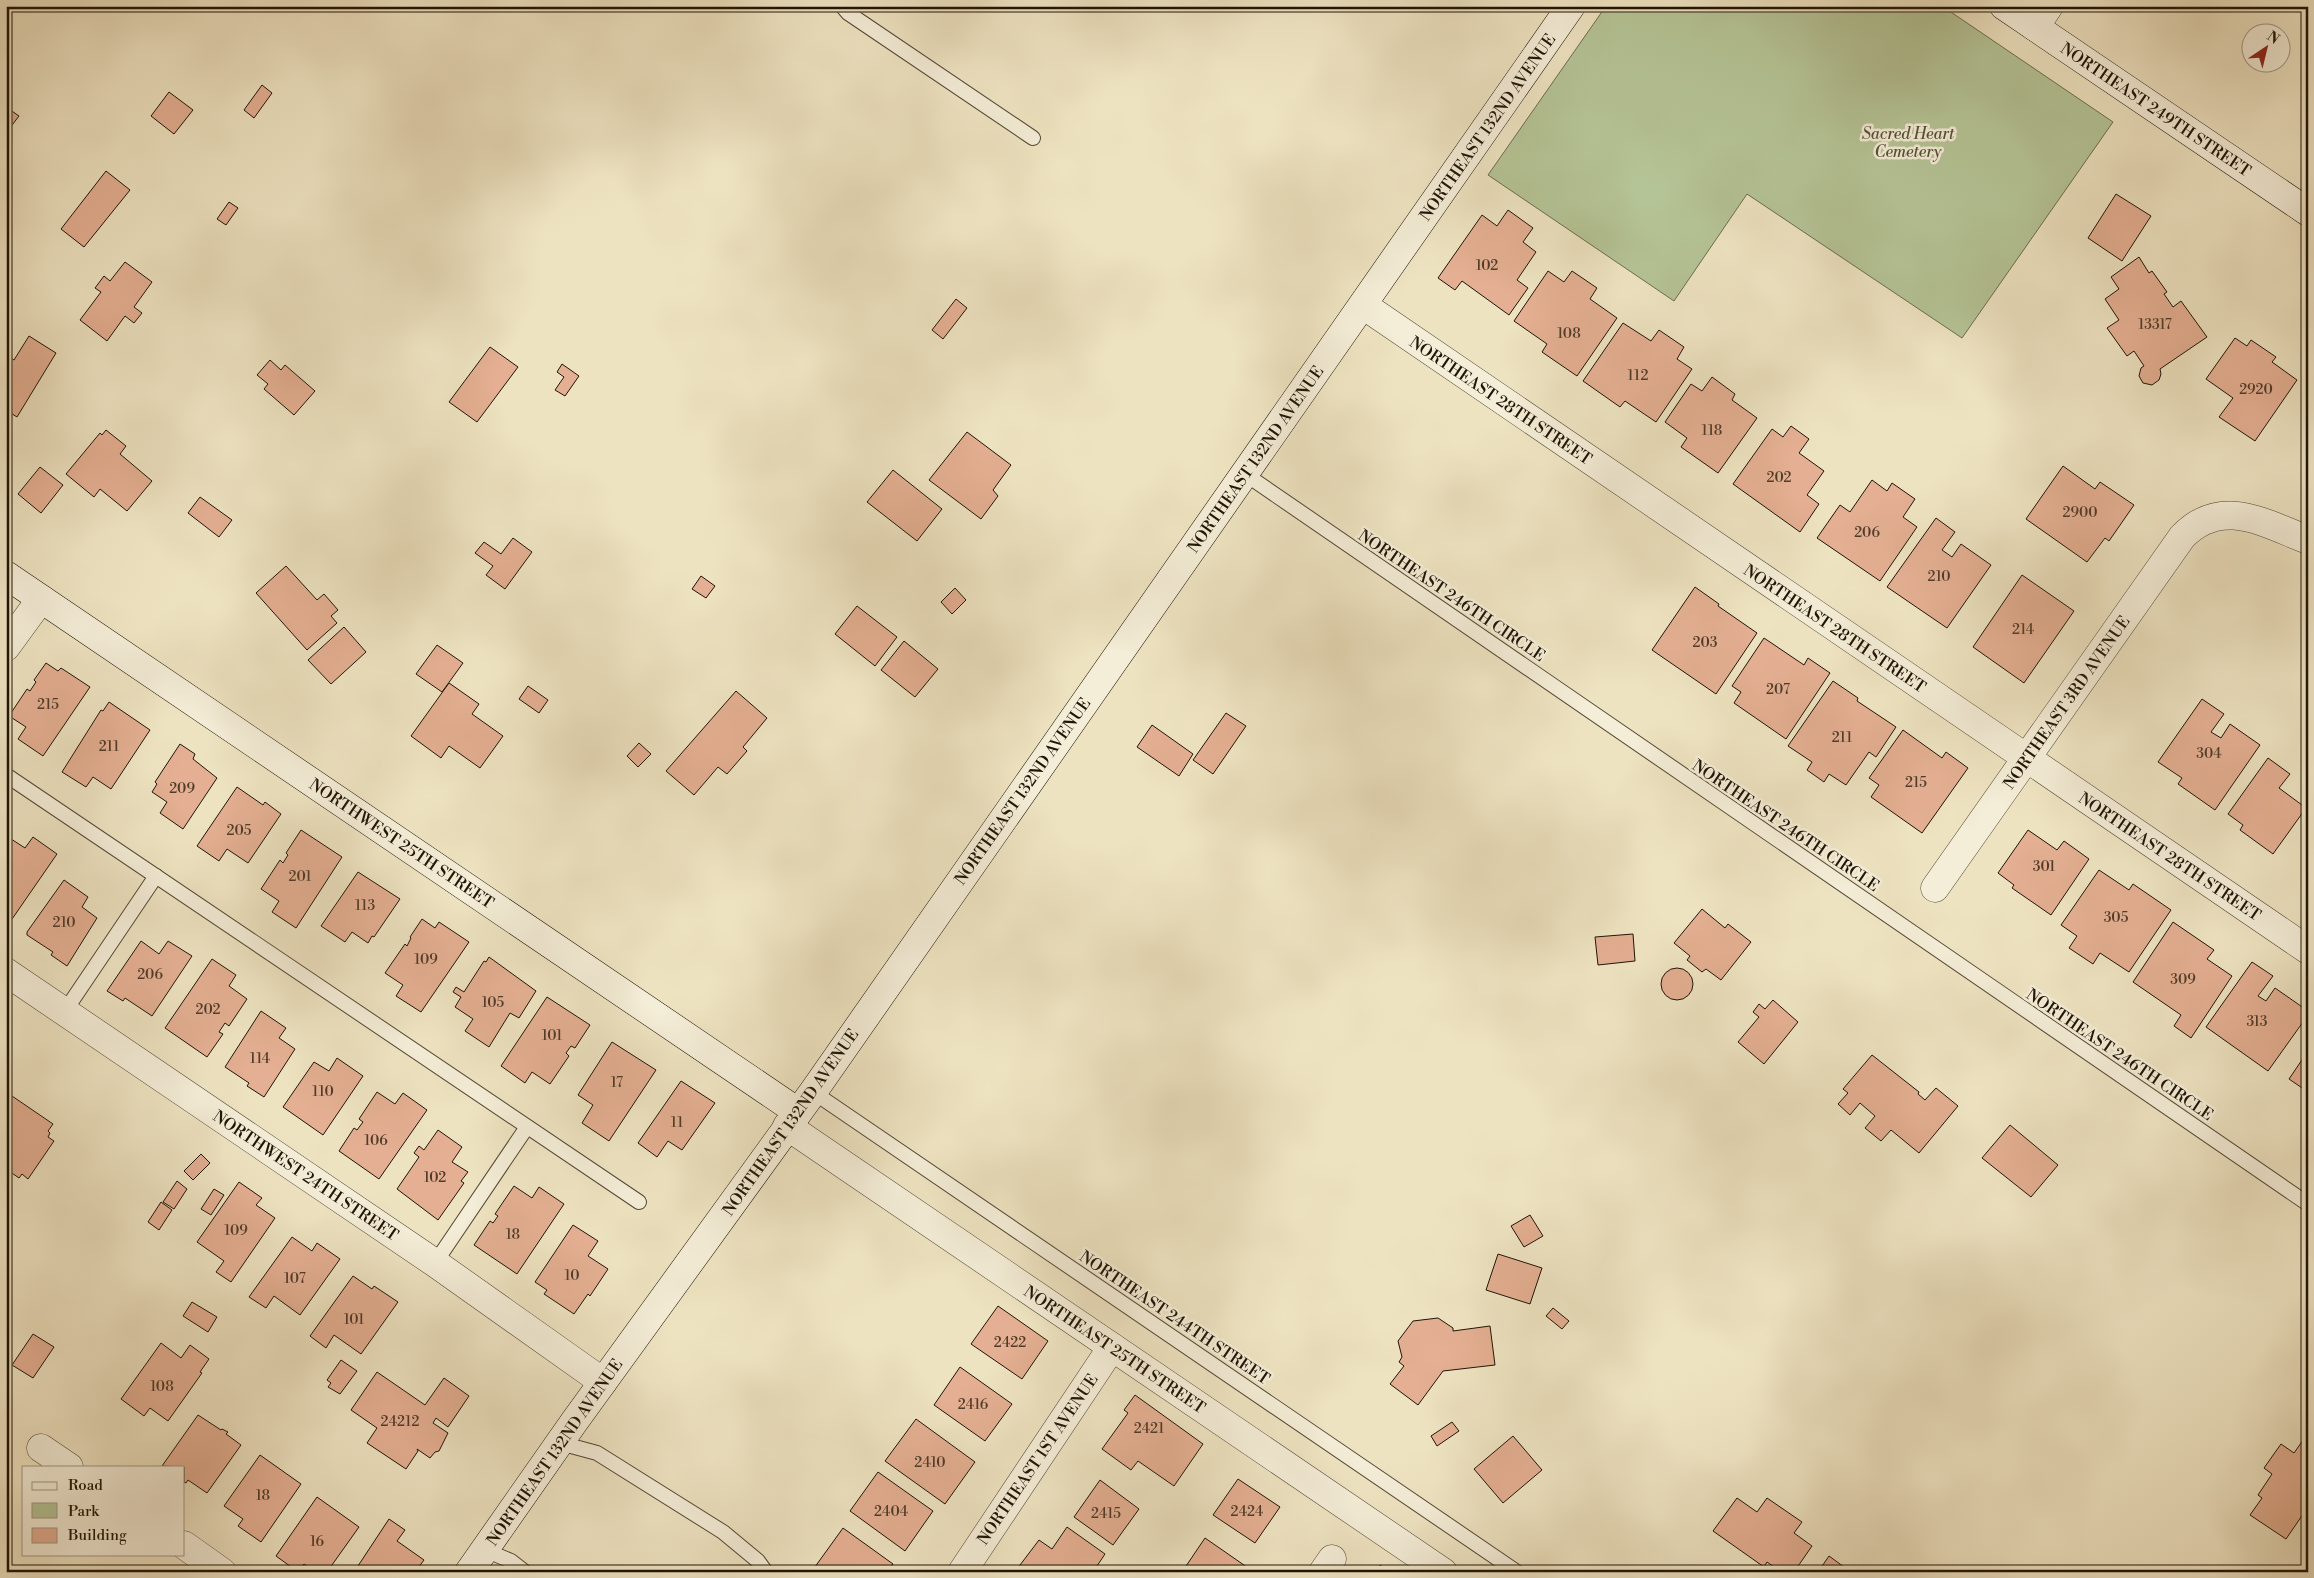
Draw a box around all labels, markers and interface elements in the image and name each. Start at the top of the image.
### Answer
north arrow [2242,22,2292,72]
text: N [2263,28,2283,49]
street label: NORTHEAST 132ND AVENUE [1415,30,1560,225]
street label: NORTHEAST 249TH STREET [2056,39,2254,181]
park label: Sacred Heart Cemetery [1862,124,1955,162]
house number: 102 [1476,257,1498,275]
house number: 13317 [2138,316,2172,334]
house number: 108 [1557,325,1581,343]
street label: NORTHEAST 28TH STREET [1405,332,1595,469]
street label: NORTHEAST 132ND AVENUE [1183,362,1328,557]
house number: 112 [1628,367,1648,385]
house number: 2920 [2239,381,2273,399]
house number: 118 [1702,422,1722,440]
house number: 202 [1766,469,1792,487]
house number: 2900 [2062,504,2098,522]
house number: 206 [1854,524,1880,542]
street label: NORTHEAST 246TH CIRCLE [1354,526,1549,666]
street label: NORTHEAST 28TH STREET [1739,560,1929,697]
house number: 210 [1927,568,1951,586]
street label: NORTHEAST 3RD AVENUE [1999,612,2134,793]
house number: 214 [2012,621,2034,639]
house number: 203 [1693,634,1718,652]
house number: 207 [1766,681,1790,699]
street label: NORTHEAST 132ND AVENUE [950,694,1095,889]
house number: 215 [37,696,59,714]
house number: 211 [1832,729,1852,747]
house number: 211 [99,738,119,756]
house number: 304 [2196,745,2222,763]
street label: NORTHEAST 246TH CIRCLE [1688,756,1883,896]
street label: NORTHWEST 25TH STREET [305,774,498,913]
house number: 215 [1905,774,1927,792]
house number: 209 [169,780,195,798]
street label: NORTHEAST 28TH STREET [2074,788,2264,925]
house number: 205 [227,822,252,840]
house number: 301 [2033,858,2055,876]
house number: 201 [289,868,311,886]
house number: 113 [355,897,375,915]
house number: 305 [2104,909,2129,927]
house number: 210 [52,914,76,932]
house number: 109 [414,951,438,969]
house number: 206 [137,966,163,984]
house number: 309 [2170,971,2196,989]
street label: NORTHEAST 246TH CIRCLE [2022,985,2217,1125]
house number: 105 [482,994,505,1012]
house number: 202 [195,1001,221,1019]
house number: 313 [2246,1013,2268,1031]
street label: NORTHEAST 132ND AVENUE [718,1025,863,1220]
house number: 101 [542,1027,562,1045]
house number: 114 [250,1050,270,1068]
house number: 17 [611,1074,623,1092]
house number: 110 [312,1083,334,1101]
street label: NORTHWEST 24TH STREET [209,1106,402,1245]
house number: 11 [671,1114,683,1132]
house number: 106 [364,1132,388,1150]
house number: 102 [424,1169,446,1187]
house number: 109 [224,1222,248,1240]
house number: 18 [506,1226,520,1244]
street label: NORTHEAST 244TH STREET [1075,1247,1273,1389]
house number: 10 [565,1267,579,1285]
house number: 107 [284,1270,306,1288]
street label: NORTHEAST 25TH STREET [1020,1281,1209,1418]
house number: 101 [344,1311,364,1329]
house number: 2422 [994,1334,1026,1352]
street label: NORTHEAST 132ND AVENUE [482,1355,627,1550]
street label: NORTHEAST 1ST AVENUE [973,1370,1103,1549]
house number: 108 [150,1378,174,1396]
house number: 2416 [958,1396,989,1414]
house number: 24212 [381,1413,419,1431]
house number: 2421 [1134,1420,1164,1438]
house number: 2410 [914,1454,946,1472]
legend [22,1466,185,1556]
text: Road [68,1476,103,1495]
house number: 18 [256,1487,270,1505]
text: Park [68,1502,100,1521]
house number: 2404 [874,1503,908,1521]
house number: 2424 [1231,1503,1263,1521]
house number: 2415 [1091,1505,1121,1523]
text: Building [67,1526,127,1545]
house number: 16 [310,1533,325,1551]

